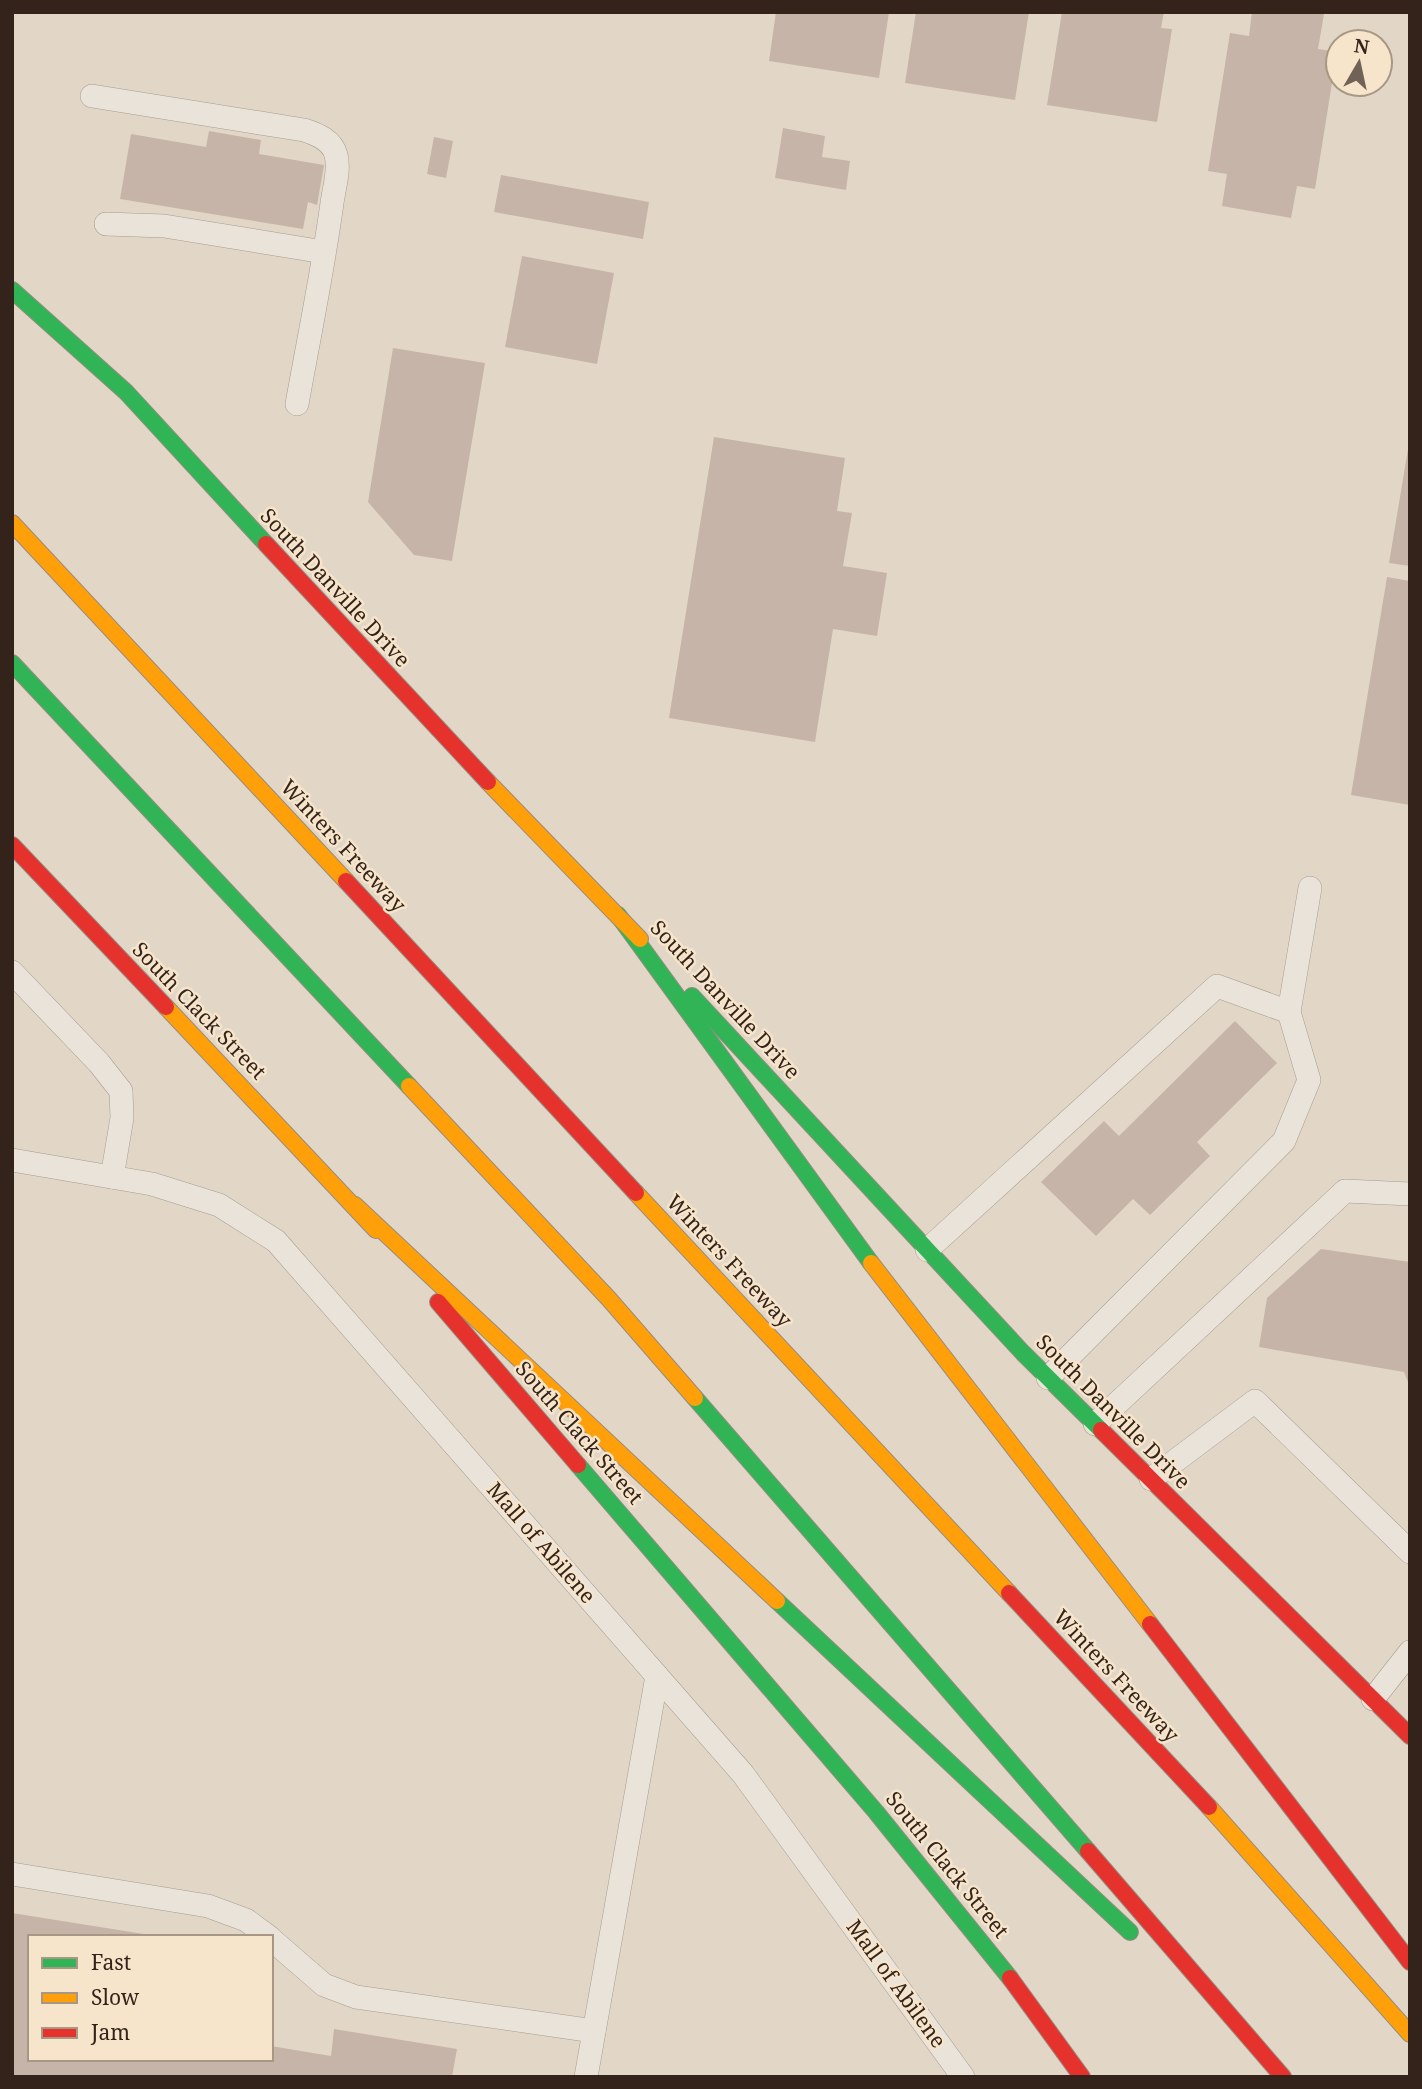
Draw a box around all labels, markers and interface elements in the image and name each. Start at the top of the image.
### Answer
north arrow [1324,28,1394,98]
text: N [1352,32,1371,60]
street label: South Danville Drive [255,502,417,673]
street label: Winters Freeway [275,773,413,918]
street label: South Danville Drive [645,914,807,1085]
street label: South Clack Street [127,936,273,1085]
street label: Winters Freeway [661,1188,799,1333]
street label: South Danville Drive [1030,1328,1197,1495]
street label: South Clack Street [510,1355,650,1510]
street label: Mall of Abilene [481,1476,602,1609]
street label: Winters Freeway [1048,1603,1186,1748]
street label: South Clack Street [880,1785,1016,1943]
street label: Mall of Abilene [841,1914,953,2053]
legend [28,1935,273,2061]
text: Fast [91,1948,131,1976]
text: Slow [91,1983,140,2011]
text: Jam [90,2018,130,2046]

